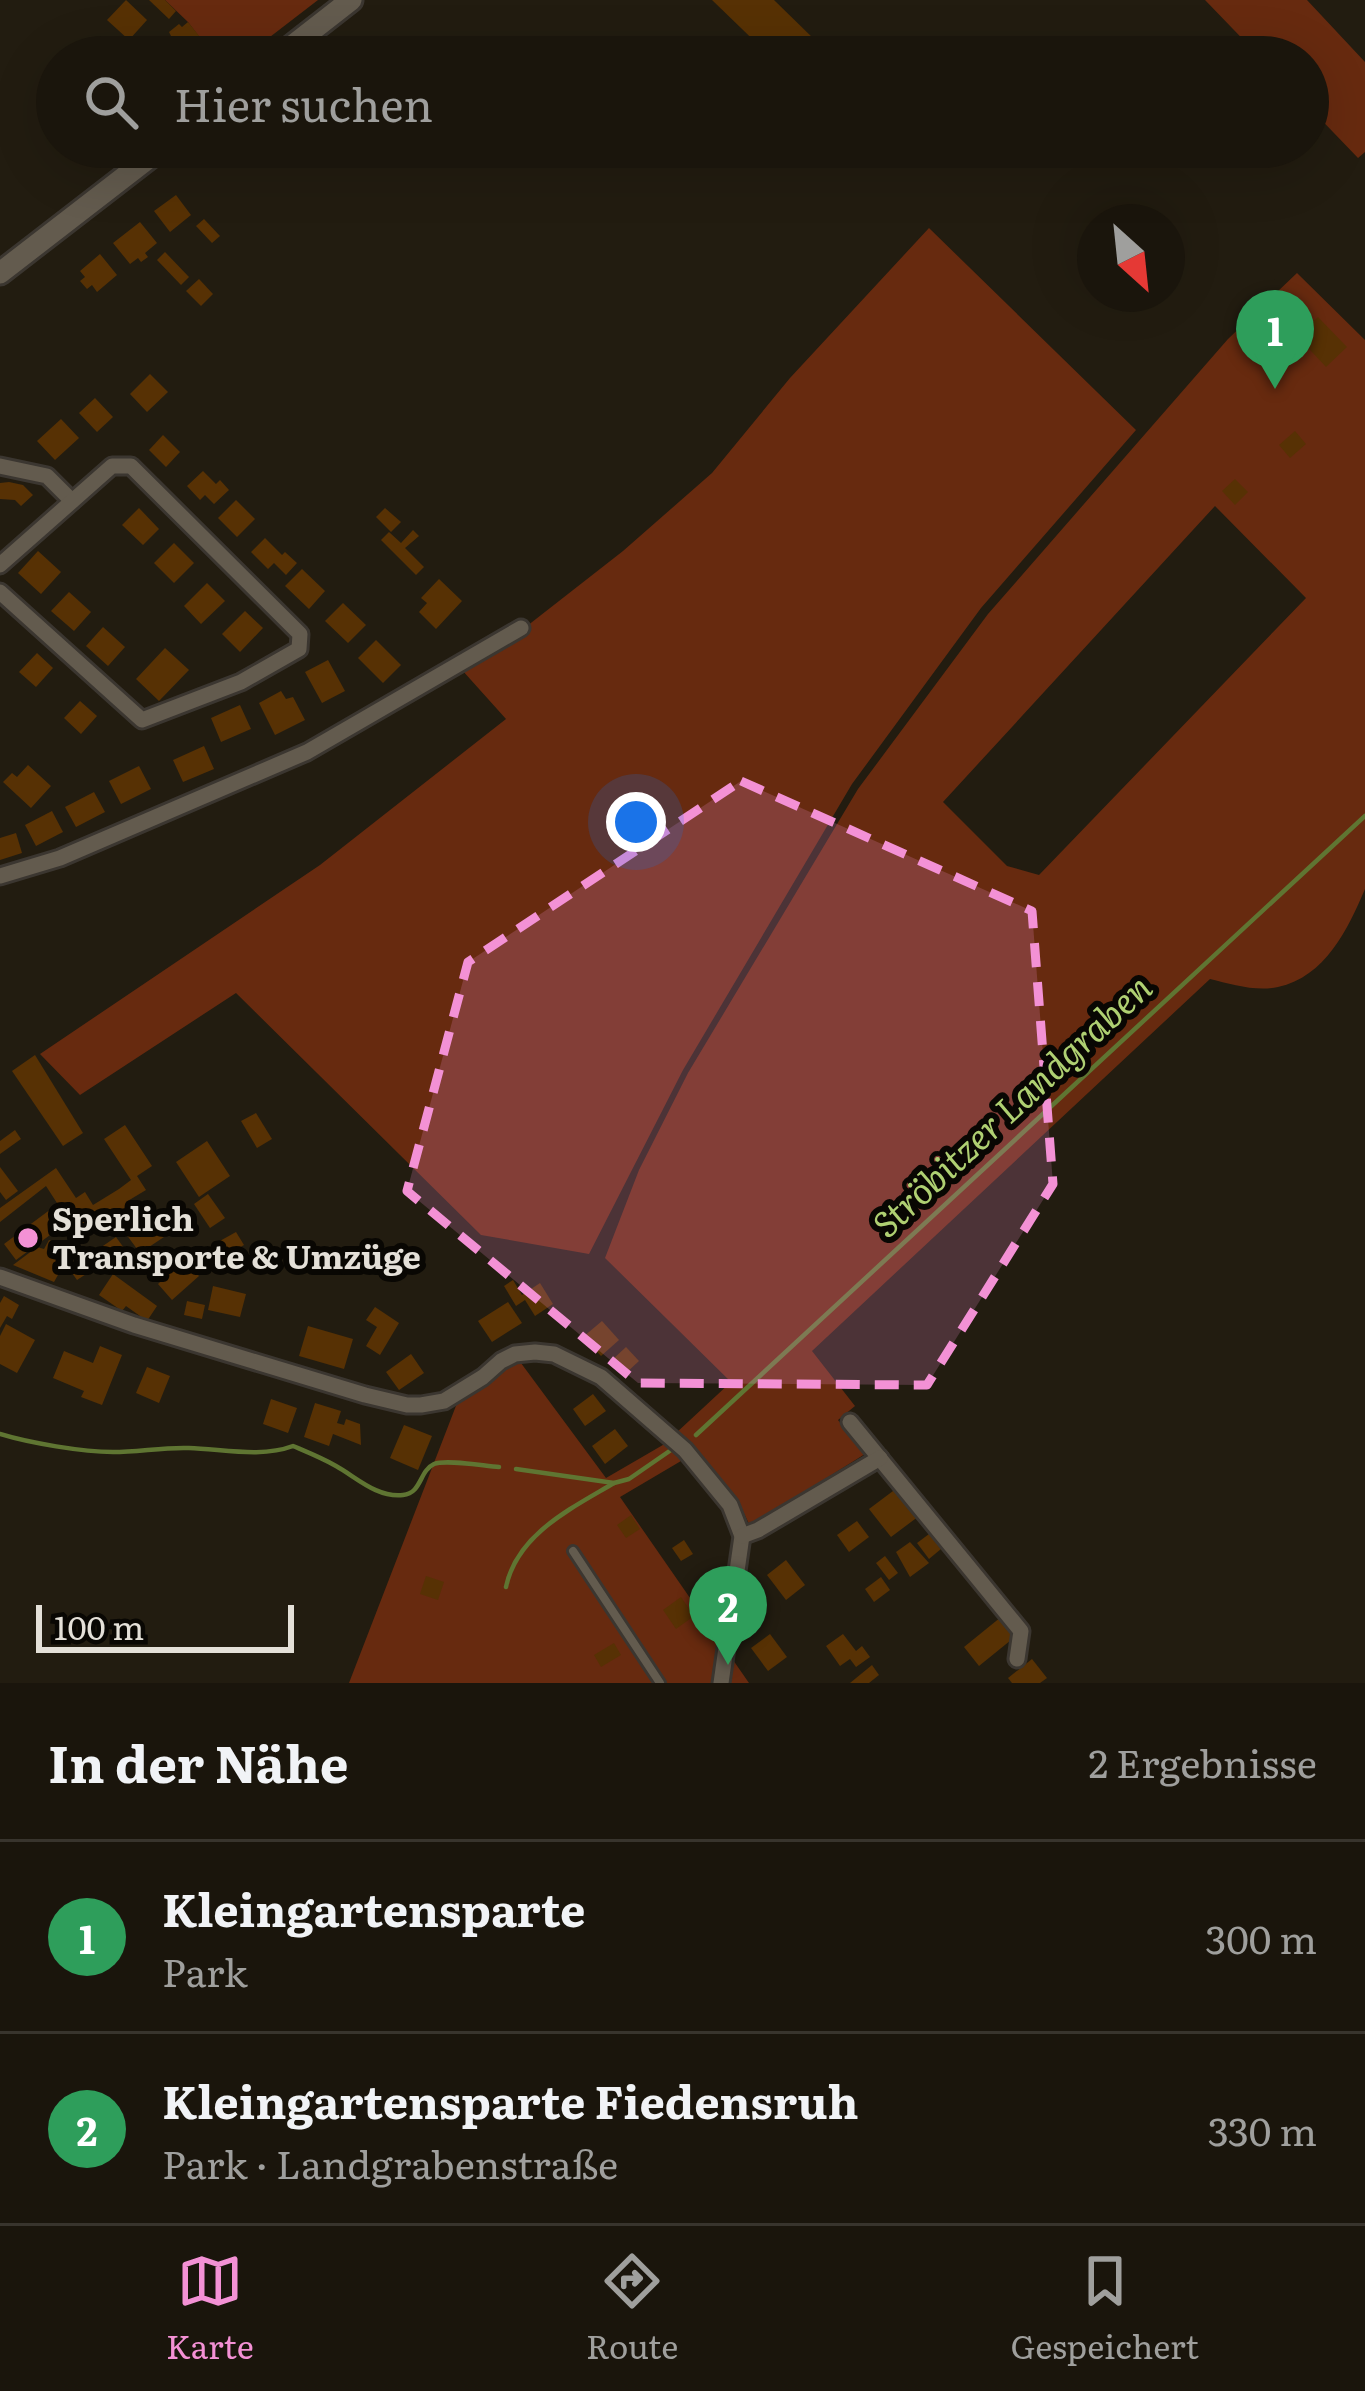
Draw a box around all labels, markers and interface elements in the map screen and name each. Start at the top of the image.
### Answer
search box [36,36,1329,168]
icon: search [78,69,144,135]
text: Hier suchen [174,69,433,136]
north arrow [1077,204,1185,312]
pin: 1 [1236,290,1314,389]
your location [606,792,666,852]
water label: Ströbitzer Landgraben [859,960,1162,1248]
place label: Sperlich Transporte & Umzüge [52,1192,421,1279]
marker: Sperlich Transporte & Umzüge [15,1225,41,1251]
pin: 2 [689,1566,767,1665]
scale bar [36,1599,294,1652]
text: 100 m [54,1601,144,1650]
text: In der Nähe [48,1723,349,1799]
text: 2 Ergebnisse [1088,1732,1317,1790]
text: Kleingartensparte [162,1874,586,1941]
text: 1 [79,1908,95,1966]
text: 300 m [1205,1908,1317,1966]
text: Park [162,1941,248,1999]
text: Kleingartensparte Fiedensruh [162,2066,859,2133]
text: 2 [77,2100,97,2158]
text: 330 m [1208,2100,1317,2158]
text: Park · Landgrabenstraße [162,2133,618,2191]
tab: Karte [166,2248,254,2369]
tab: Route [586,2248,678,2369]
tab: Gespeichert [1010,2248,1199,2369]

